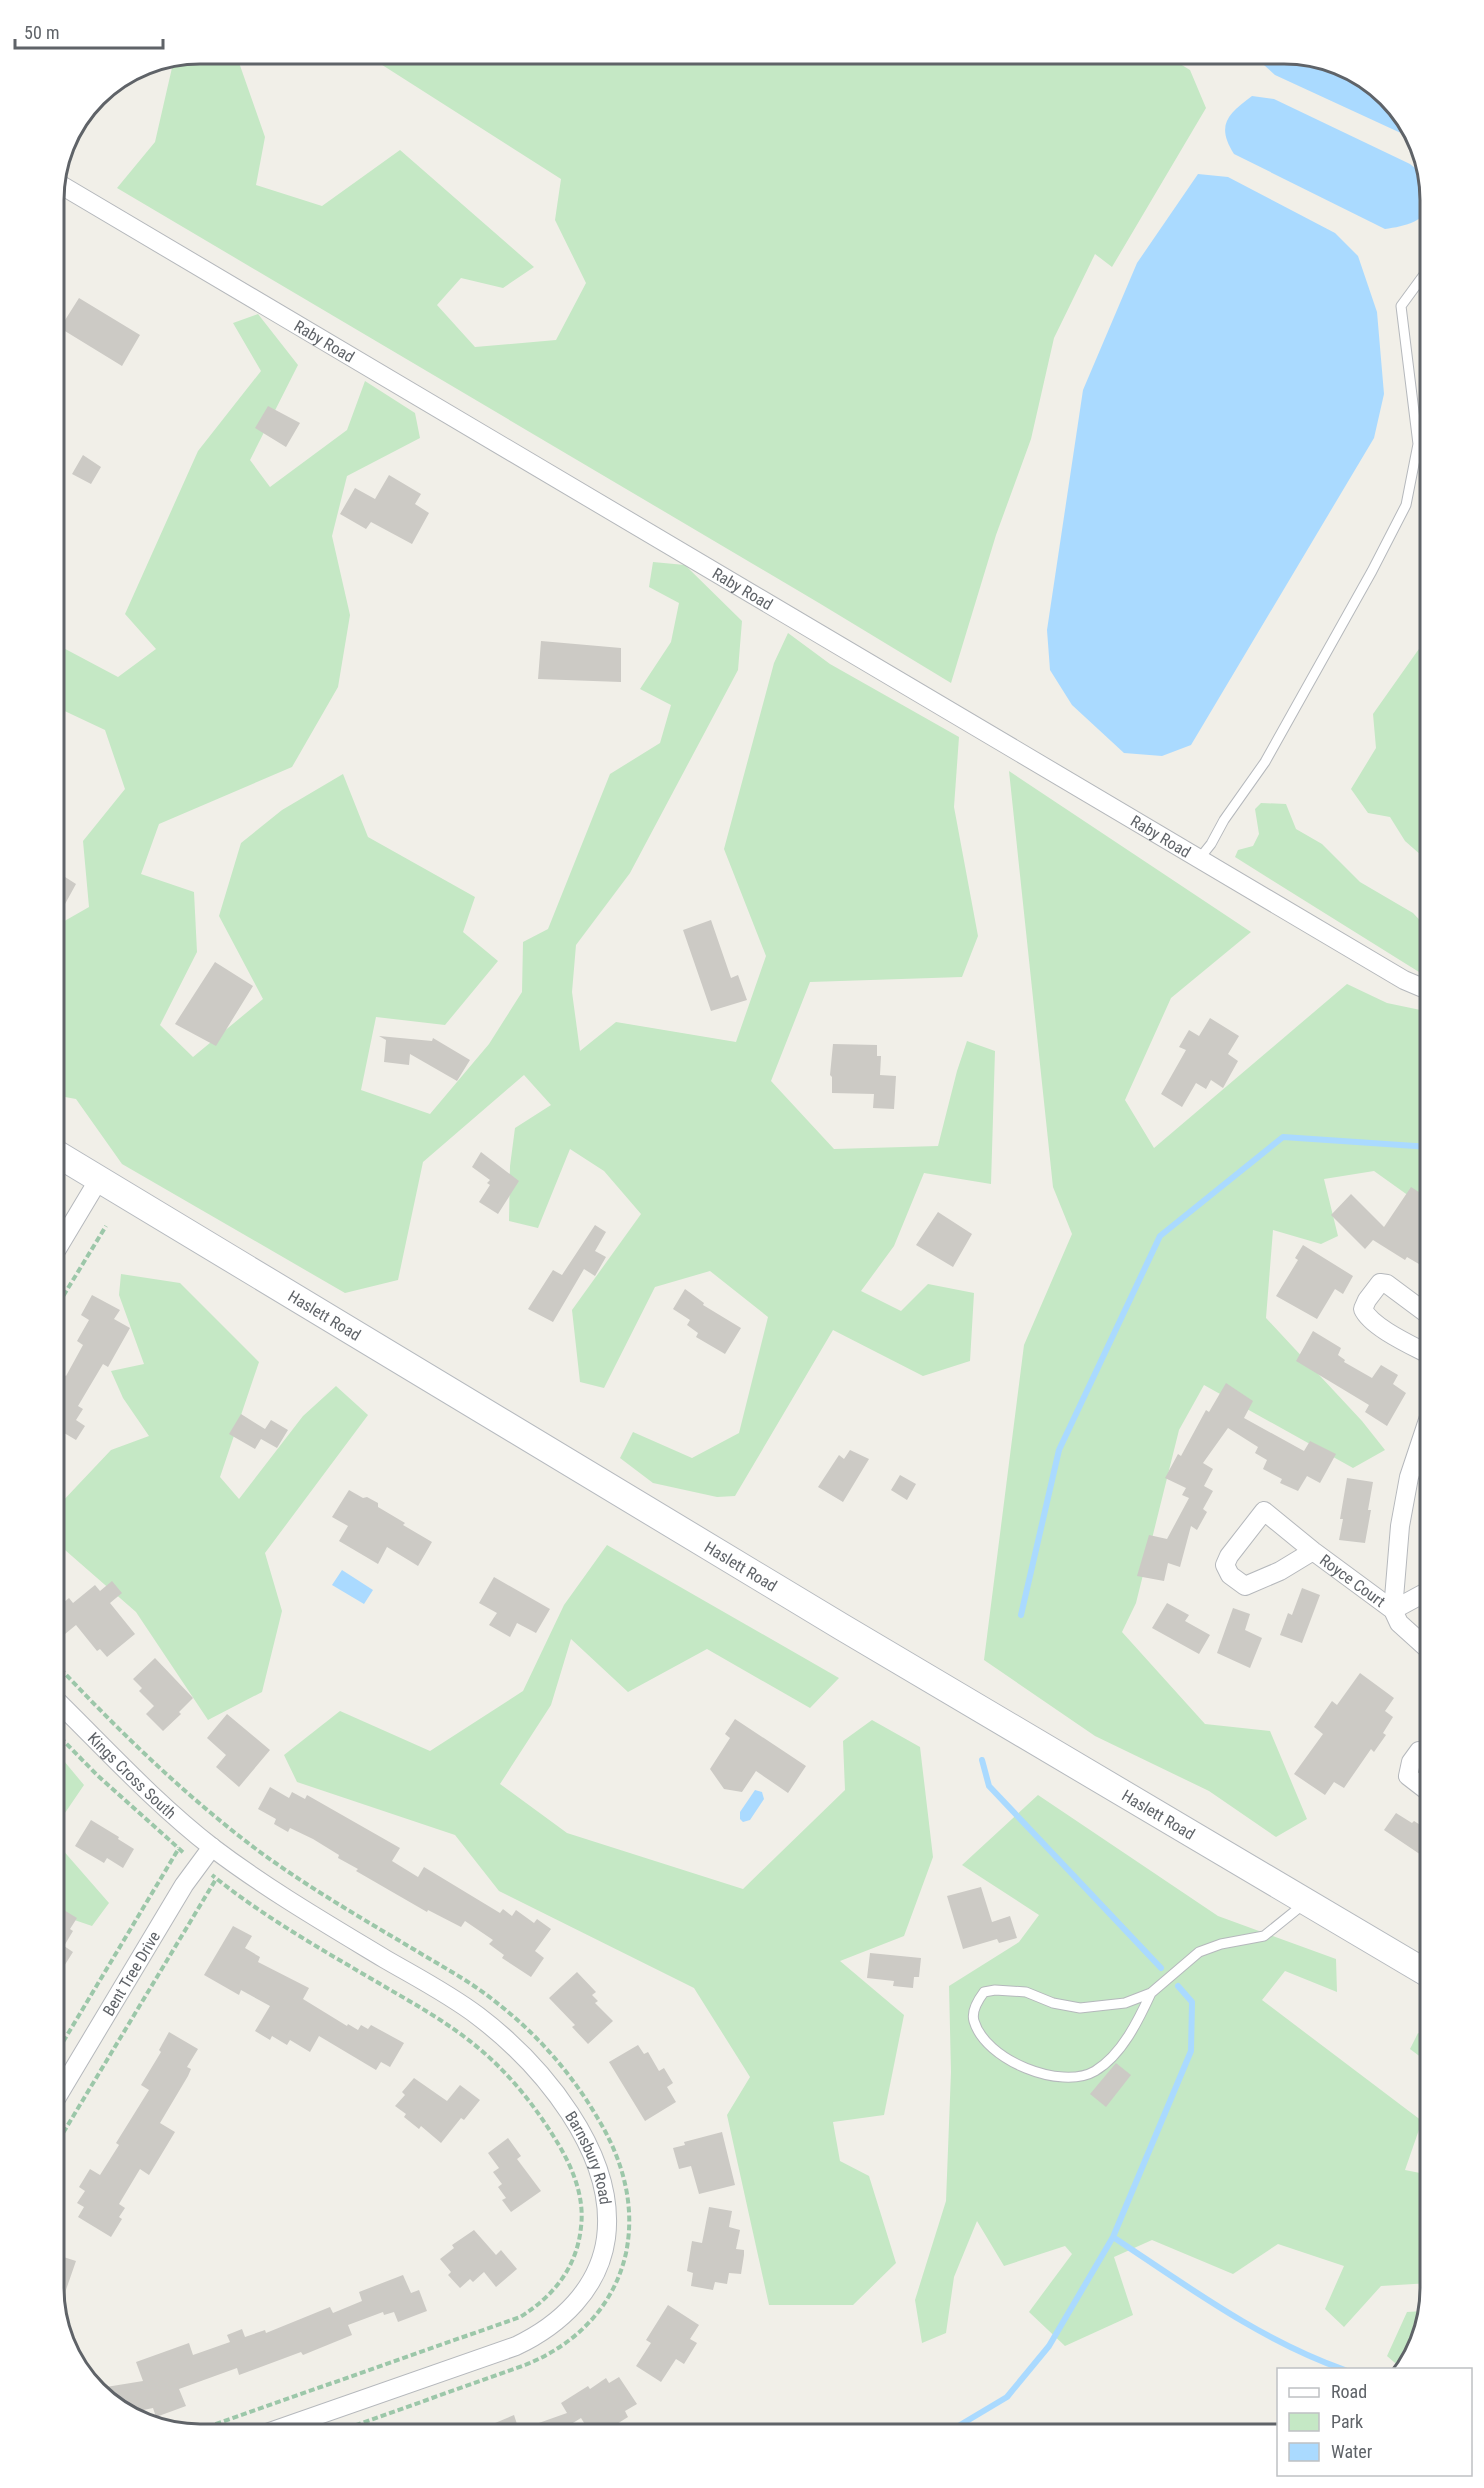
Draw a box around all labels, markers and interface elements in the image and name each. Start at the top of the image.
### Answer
scale bar [15,12,164,50]
text: 50 m [24,22,59,43]
street label: Raby Road [291,316,358,366]
street label: Raby Road [709,564,776,614]
street label: Raby Road [1127,811,1194,862]
street label: Haslett Road [285,1286,364,1345]
street label: Haslett Road [701,1537,780,1596]
street label: Royce Court [1316,1550,1389,1611]
street label: Kings Cross South [84,1729,180,1823]
street label: Haslett Road [1119,1786,1198,1844]
street label: Bent Tree Drive [99,1928,164,2019]
street label: Barnsbury Road [561,2108,615,2206]
legend [1277,2368,1472,2476]
text: Road [1331,2381,1367,2402]
text: Park [1331,2411,1363,2432]
text: Water [1331,2441,1373,2462]

